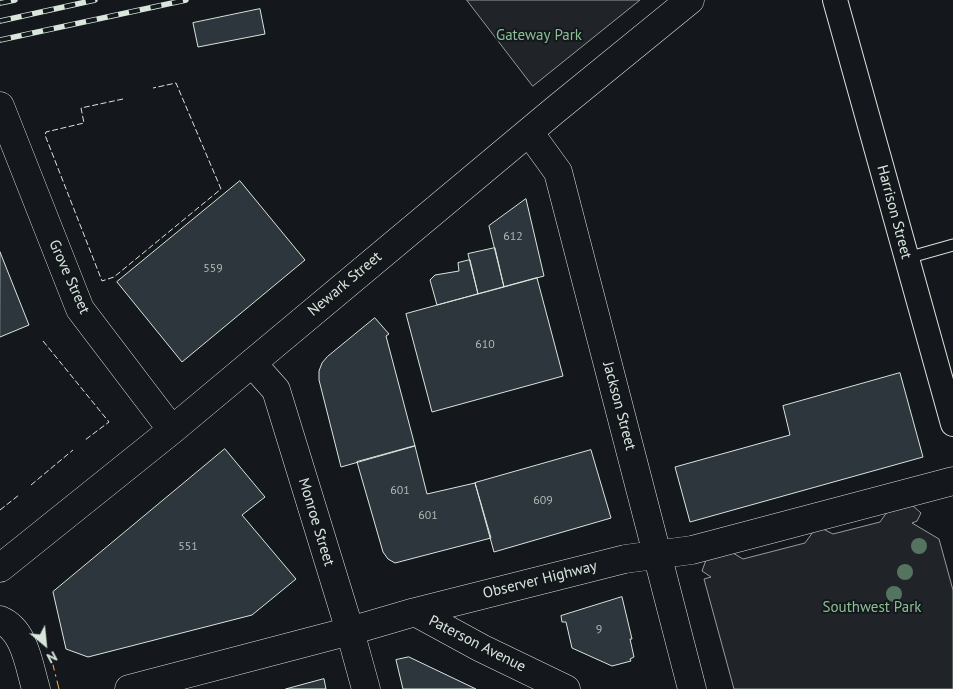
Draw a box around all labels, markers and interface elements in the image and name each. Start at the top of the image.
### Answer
park label: Gateway Park [496,27,582,45]
street label: Harrison Street [873,163,915,261]
house number: 612 [503,230,523,244]
street label: Grove Street [45,237,93,317]
street label: Newark Street [305,248,385,320]
house number: 559 [203,262,223,276]
house number: 610 [475,338,495,352]
street label: Jackson Street [599,360,639,452]
street label: Monroe Street [294,476,338,568]
house number: 601 [390,484,410,498]
house number: 609 [533,494,553,508]
house number: 601 [418,509,438,523]
house number: 551 [178,540,198,554]
street label: Observer Highway [481,557,599,603]
park label: Southwest Park [823,599,921,617]
street label: Paterson Avenue [426,612,528,676]
north arrow [20,619,70,669]
house number: 9 [596,623,602,637]
text: N [44,647,60,667]

